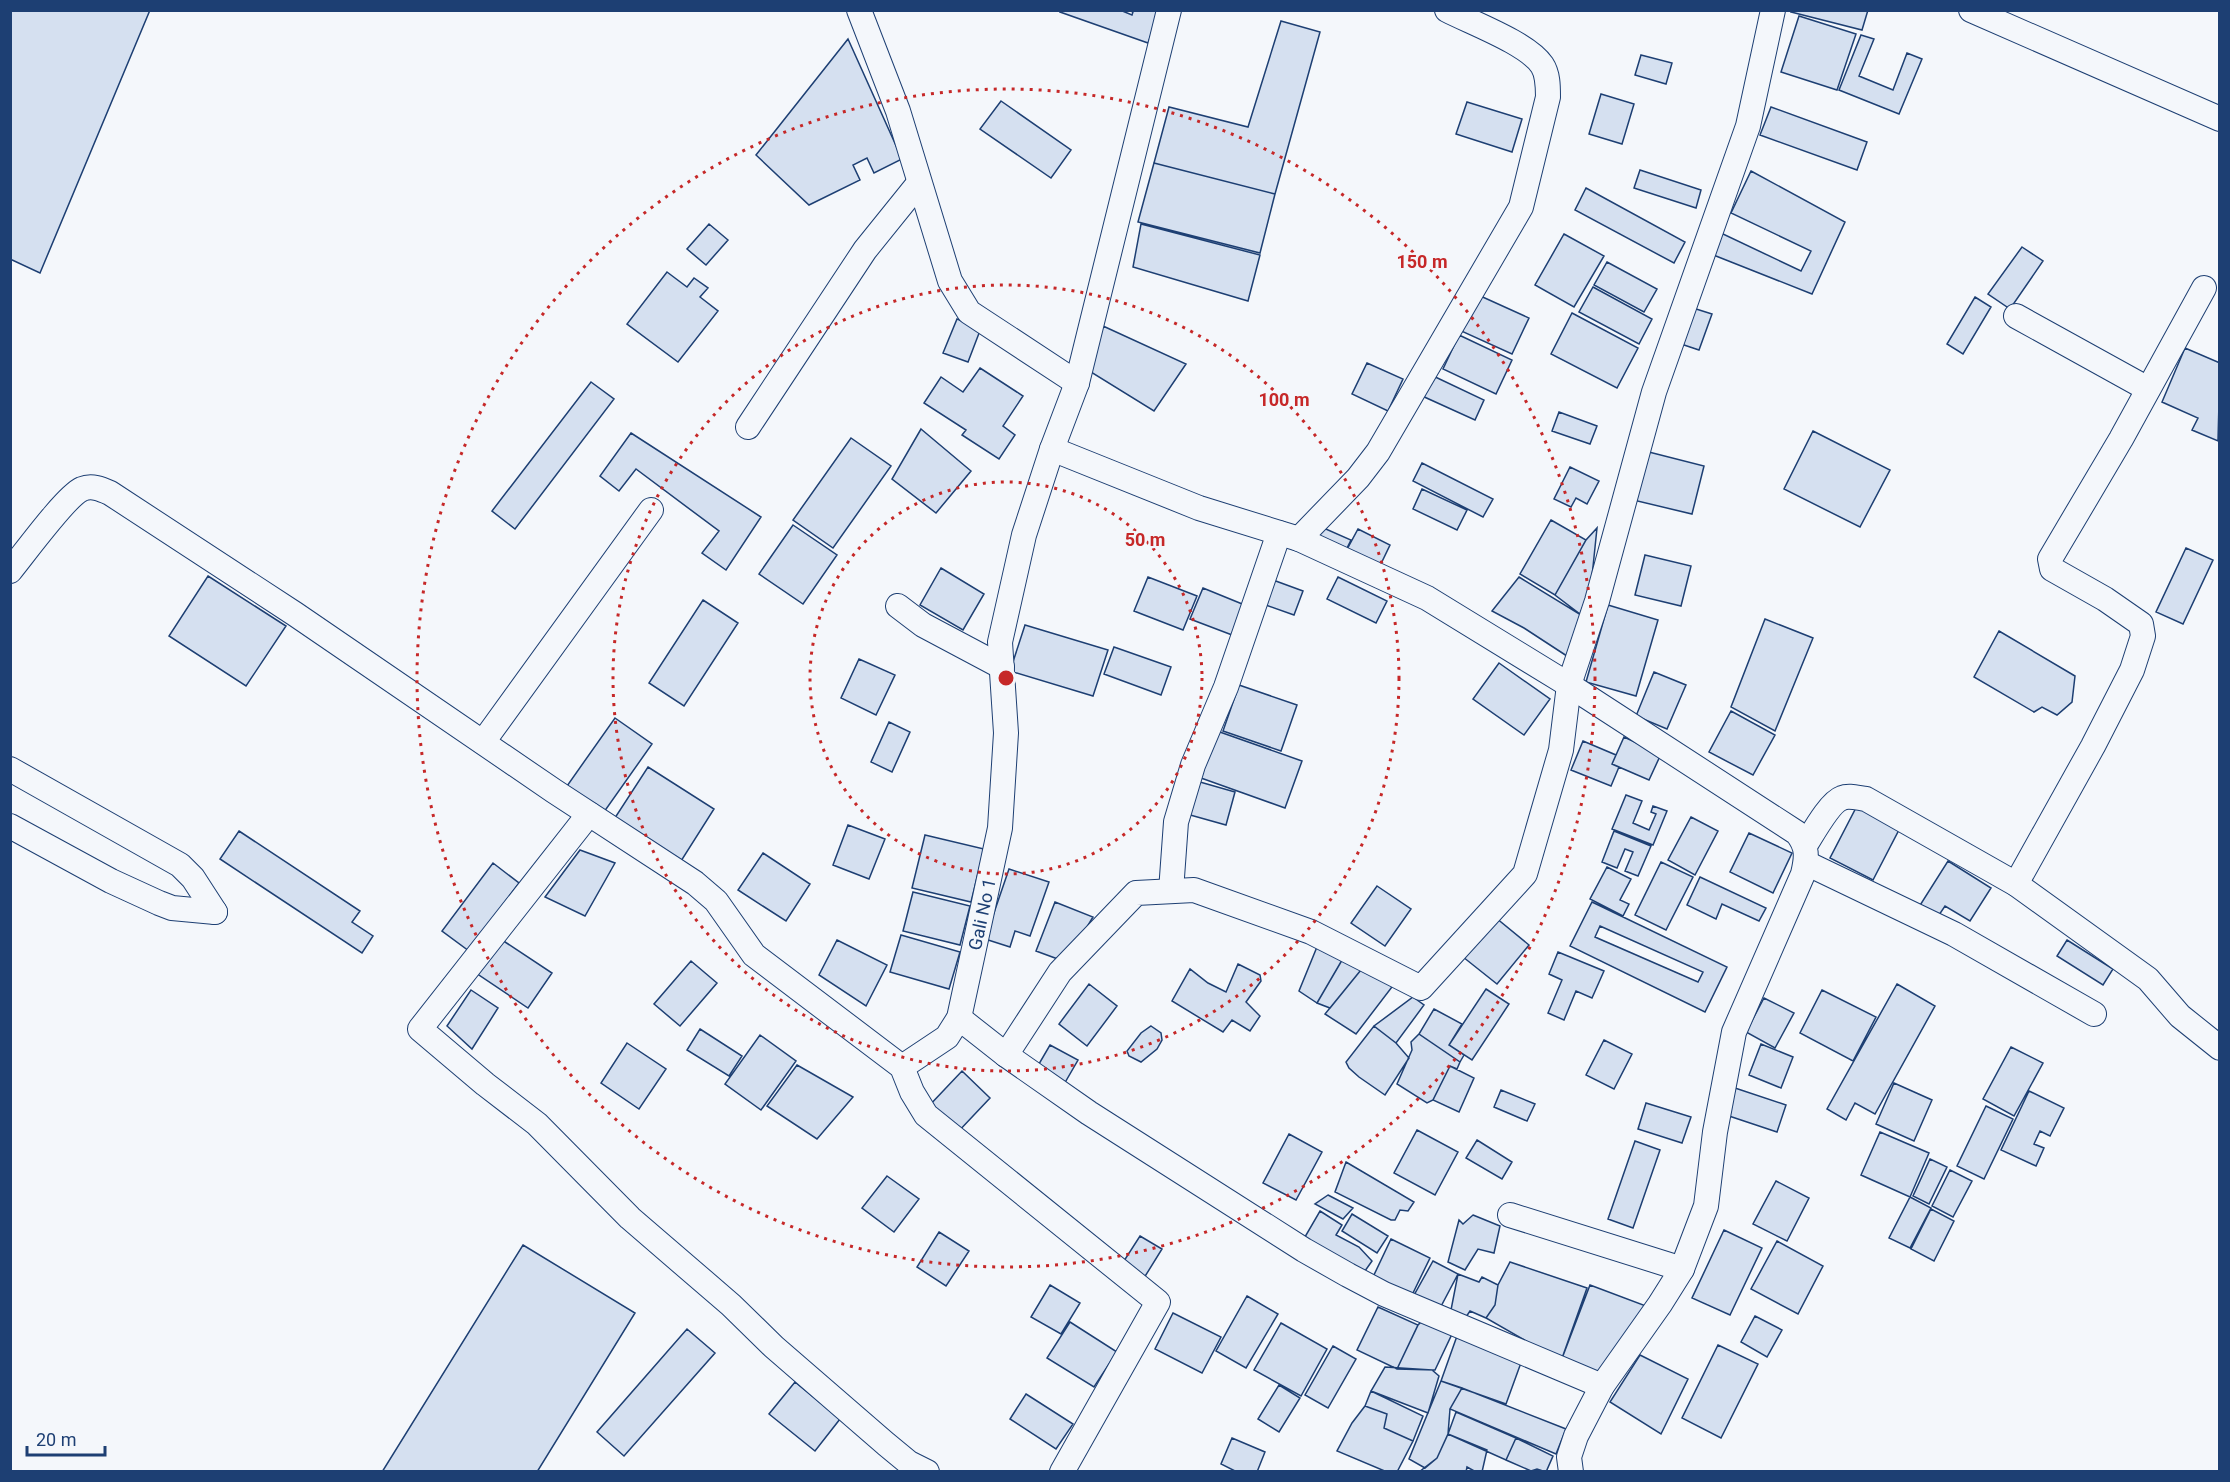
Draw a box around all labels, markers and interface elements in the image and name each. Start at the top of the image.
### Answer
text: 150 m [1396,251,1448,272]
text: 100 m [1258,389,1310,410]
text: 50 m [1125,529,1165,550]
centre of rings [996,668,1016,688]
street label: Gali No 1 [963,876,999,952]
scale bar [27,1419,105,1457]
text: 20 m [36,1429,76,1450]

